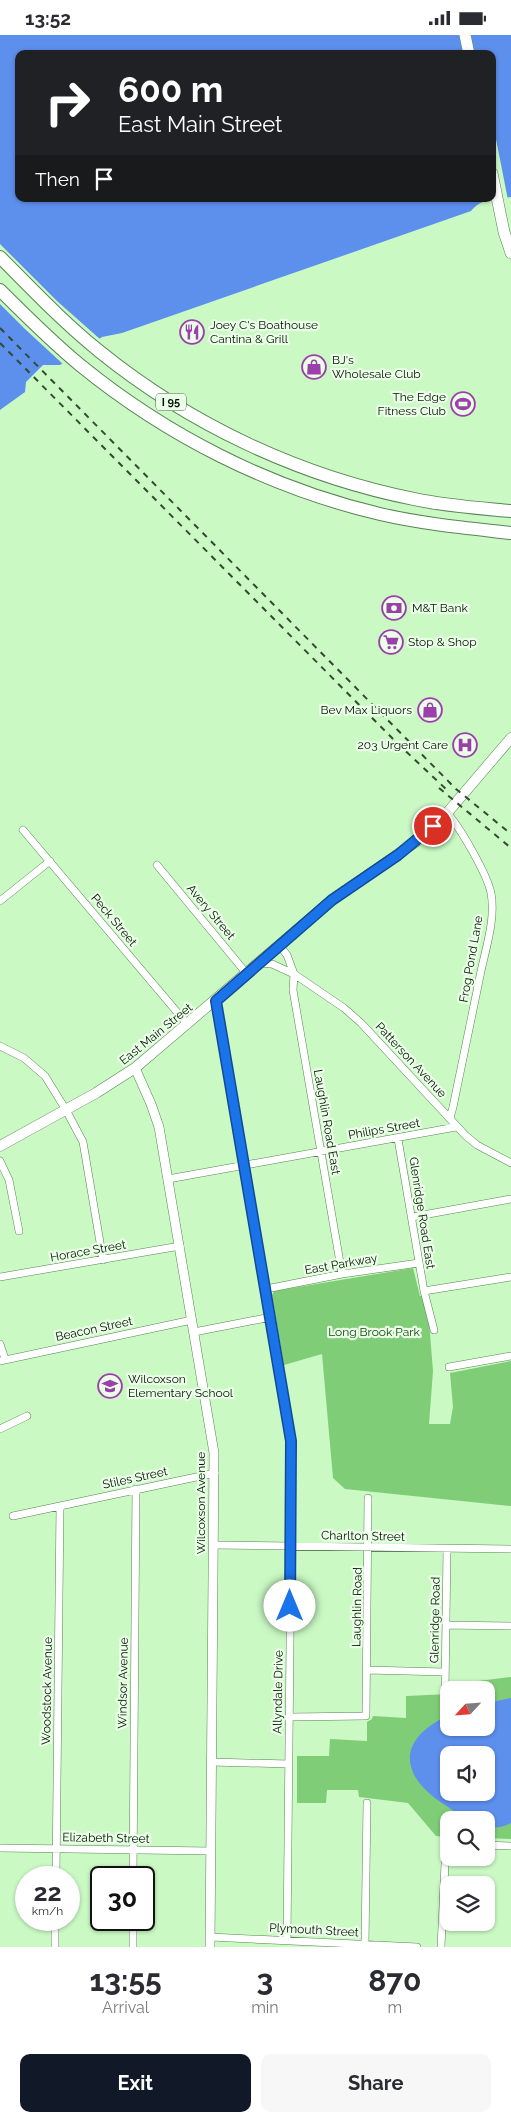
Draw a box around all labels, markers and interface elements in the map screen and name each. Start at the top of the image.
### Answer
text: 13:52 [25,7,71,29]
text: 600 m [118,69,223,110]
icon: right [35,70,100,135]
text: East Main Street [118,111,282,137]
icon: arrive [90,165,118,193]
text: Then [35,168,80,190]
place label: Joey C's Boathouse Cantina & Grill [210,318,318,346]
restaurant icon: Joey C's Boathouse Cantina & Grill [179,319,205,345]
place label: BJ's Wholesale Club [332,353,421,381]
shop icon: BJ's Wholesale Club [301,354,327,380]
place label: The Edge Fitness Club [378,390,446,418]
sports icon: The Edge Fitness Club [450,391,476,417]
road number: I 95 [156,393,186,411]
bank icon: M&T Bank [381,595,407,621]
place label: M&T Bank [412,601,468,615]
supermarket icon: Stop & Shop [378,629,404,655]
place label: Stop & Shop [408,635,477,649]
shop icon: Bev Max Liquors [417,697,443,723]
place label: Bev Max Liquors [321,703,412,717]
hospital icon: 203 Urgent Care [452,732,478,758]
place label: 203 Urgent Care [358,738,448,752]
pin [412,805,454,847]
icon: arrive [419,812,447,840]
street label: Avery Street [184,882,238,942]
street label: Peck Street [88,891,140,949]
street label: Frog Pond Lane [456,915,486,1003]
street label: East Main Street [117,1000,195,1068]
street label: Patterson Avenue [373,1019,449,1101]
street label: Laughlin Road East [311,1068,343,1176]
street label: Philips Street [347,1116,421,1142]
street label: Glenridge Road East [406,1156,438,1270]
street label: Horace Street [49,1237,127,1265]
street label: East Parkway [304,1251,379,1277]
street label: Beacon Street [54,1314,134,1344]
park label: Long Brook Park [328,1325,420,1339]
place label: Wilcoxson Elementary School [128,1372,234,1400]
school or university icon: Wilcoxson Elementary School [97,1373,123,1399]
street label: Wilcoxson Avenue [194,1452,208,1554]
street label: Stiles Street [101,1464,169,1492]
street label: Charlton Street [321,1528,405,1544]
street label: Laughlin Road [349,1567,365,1647]
street label: Glenridge Road [427,1577,443,1663]
position arrow [263,1579,315,1631]
street label: Woodstock Avenue [39,1637,55,1745]
street label: Windsor Avenue [115,1637,131,1729]
street label: Allyndale Drive [270,1650,286,1734]
north arrow [440,1681,495,1736]
map controls [440,1681,495,1931]
button: sound [440,1746,495,1801]
button: search [440,1811,495,1866]
street label: Elizabeth Street [62,1830,150,1846]
speed limit sign: 30 [90,1866,155,1931]
button: layers [440,1876,495,1931]
text: 22 [33,1877,62,1907]
text: km/h [32,1904,63,1918]
street label: Plymouth Street [269,1921,359,1939]
text: 13:55 [89,1963,162,1998]
text: 3 [257,1963,273,1998]
text: 870 [368,1963,422,1998]
text: Arrival [102,1998,149,2017]
text: min [251,1998,279,2017]
text: m [387,1998,402,2017]
button: Exit [20,2054,251,2112]
button: Share [261,2054,491,2112]

